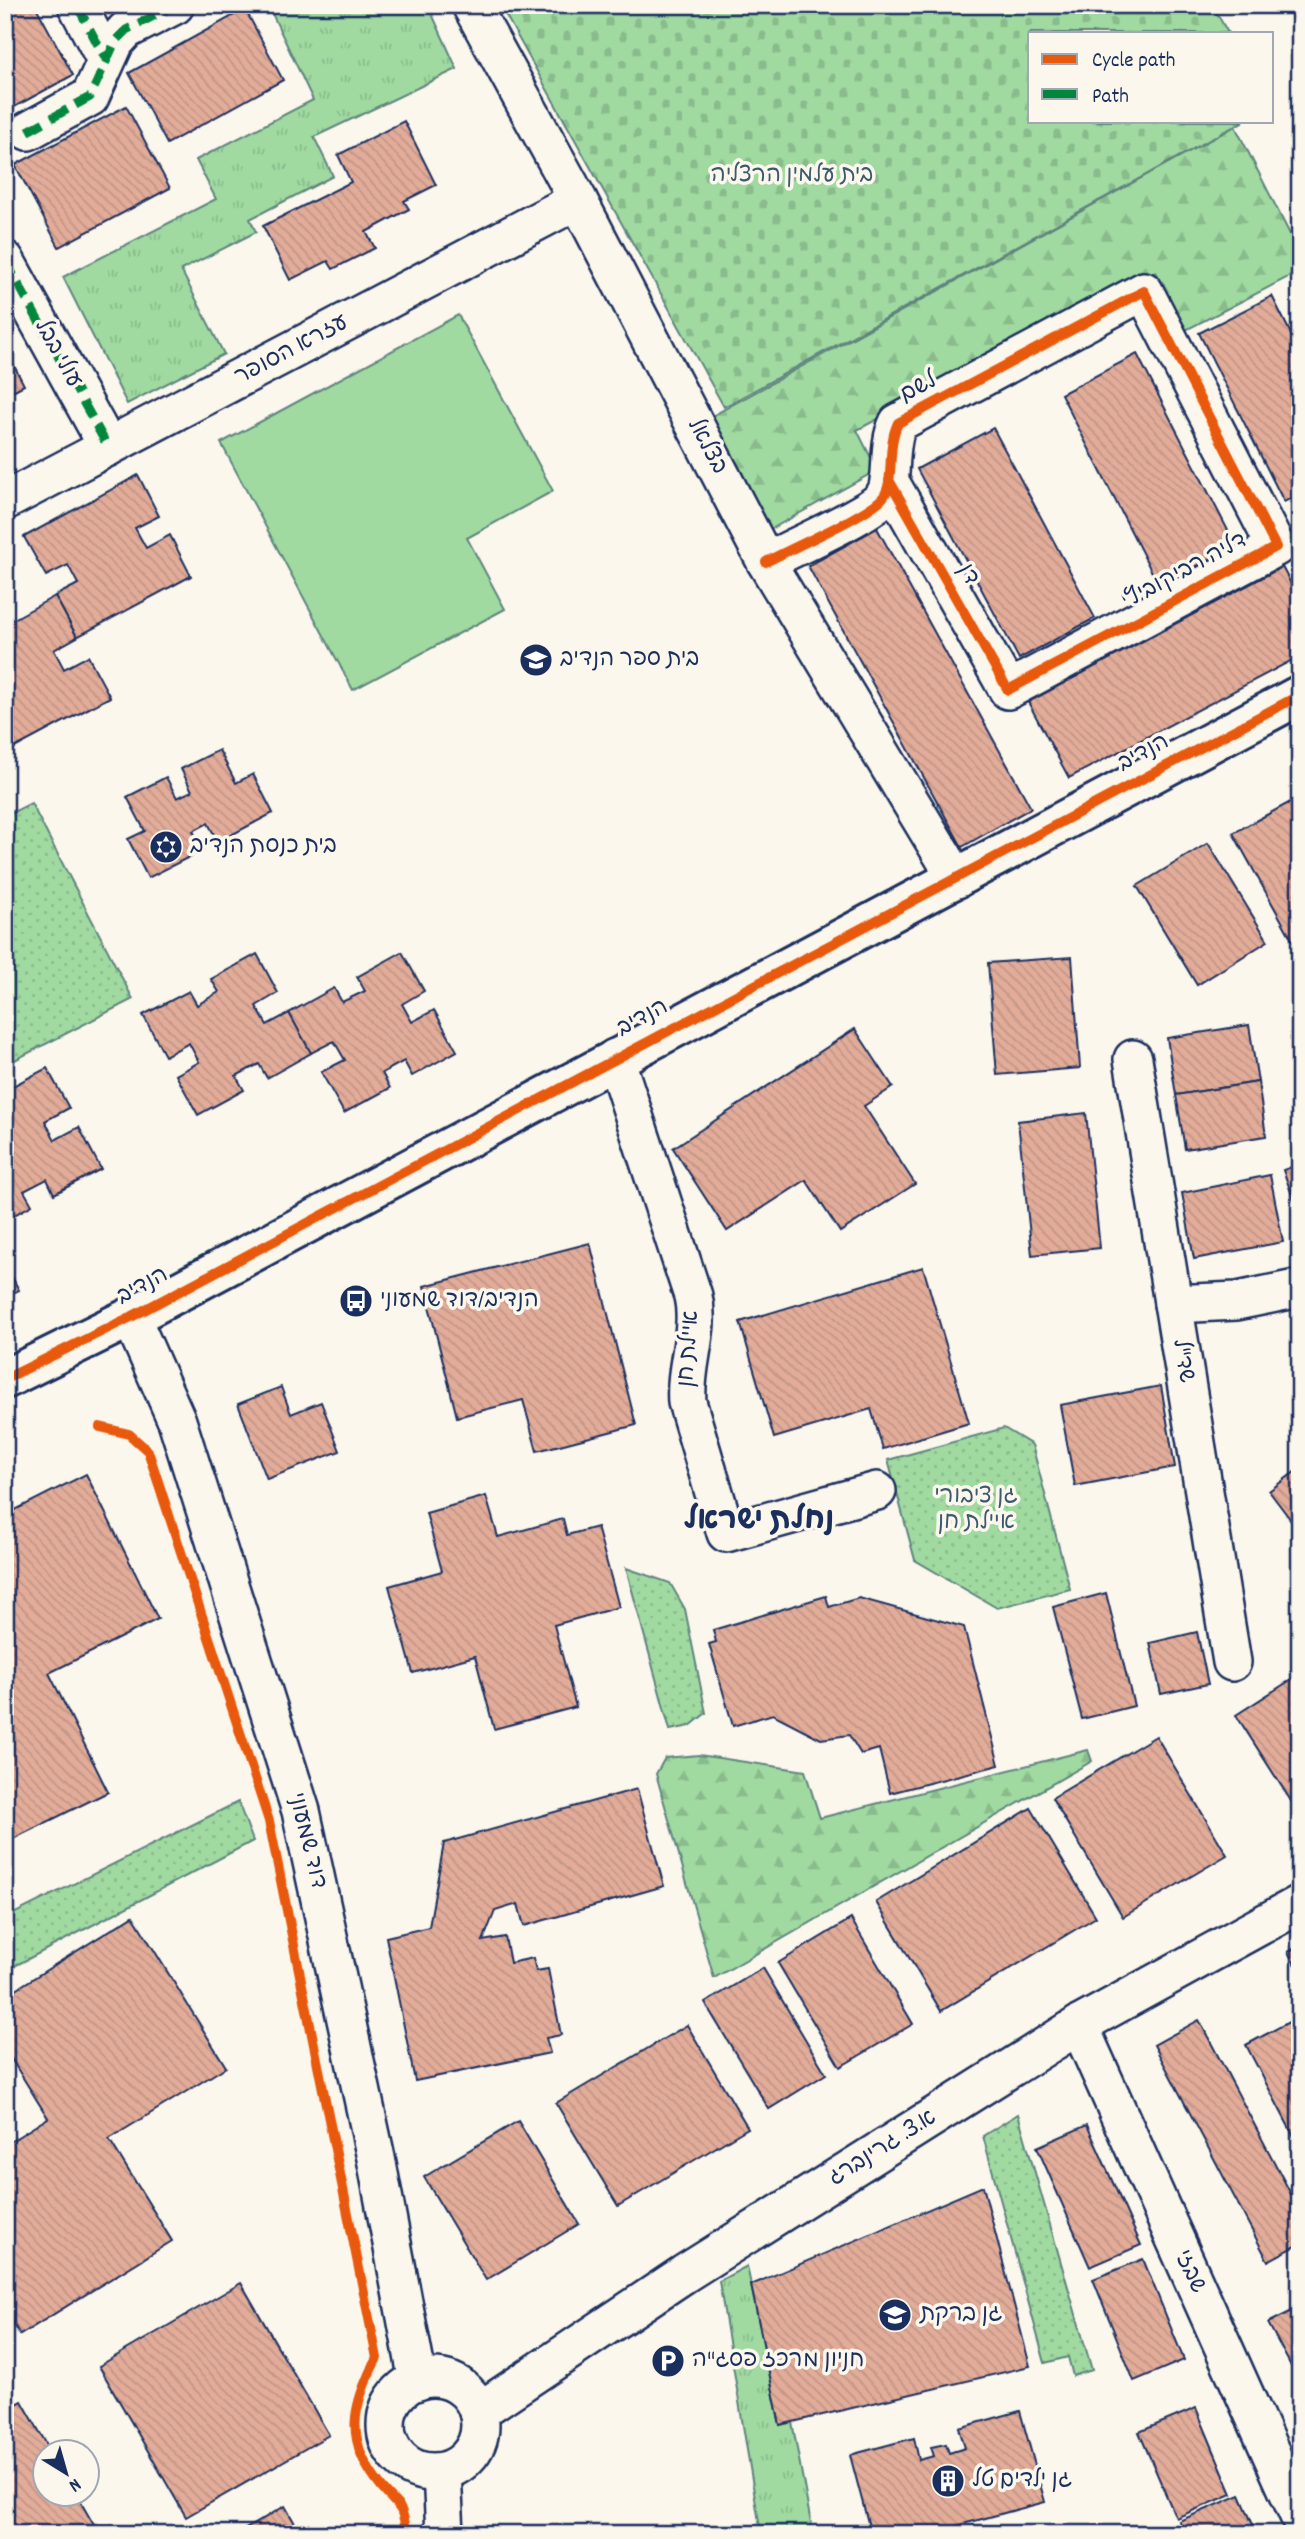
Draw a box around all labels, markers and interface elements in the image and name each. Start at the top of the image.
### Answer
legend [1028,32,1274,122]
text: Cycle path [1092,47,1175,77]
text: Path [1092,83,1129,113]
park label: בית עלמין הרצליה [711,160,873,193]
street label: עזרא הסופר [229,307,355,395]
street label: עולי בבל [25,314,89,394]
street label: לשם [894,365,945,413]
street label: בצלאל [678,413,734,481]
street label: 'דליה רביקוביץ [1117,525,1253,619]
street label: דן [948,558,986,592]
school or university icon: בית ספר הנדיב [517,641,555,679]
place label: בית ספר הנדיב [560,644,699,677]
street label: הנדיב [1112,727,1176,781]
synagogue icon: בית כנסת הנדיב [147,828,185,866]
place label: בית כנסת הנדיב [190,831,337,864]
street label: הנדיב [611,992,675,1046]
street label: הנדיב [111,1260,175,1314]
bus stop icon: הנדיב/דוד שמעוני [337,1282,375,1320]
place label: הנדיב/דוד שמעוני [380,1285,539,1318]
street label: איילת חן [671,1309,709,1389]
street label: שד"ל [1162,1337,1202,1385]
park label: גן ציבורי איילת חן [934,1481,1018,1540]
district label: נחלת ישראל [684,1501,834,1544]
street label: דוד שמעוני [278,1789,334,1893]
street label: א.צ. גרינברג [823,2103,943,2195]
street label: שבזי [1165,2245,1213,2299]
school or university icon: גן ברקת [876,2296,914,2334]
place label: גן ברקת [919,2299,1002,2332]
parking icon: חניון מרכז פסג"ה [649,2342,687,2380]
place label: חניון מרכז פסג"ה [692,2345,864,2378]
north arrow [32,2438,102,2508]
building icon: גן ילדים טל [929,2462,967,2500]
place label: גן ילדים טל [972,2465,1072,2498]
text: N [62,2470,86,2497]

